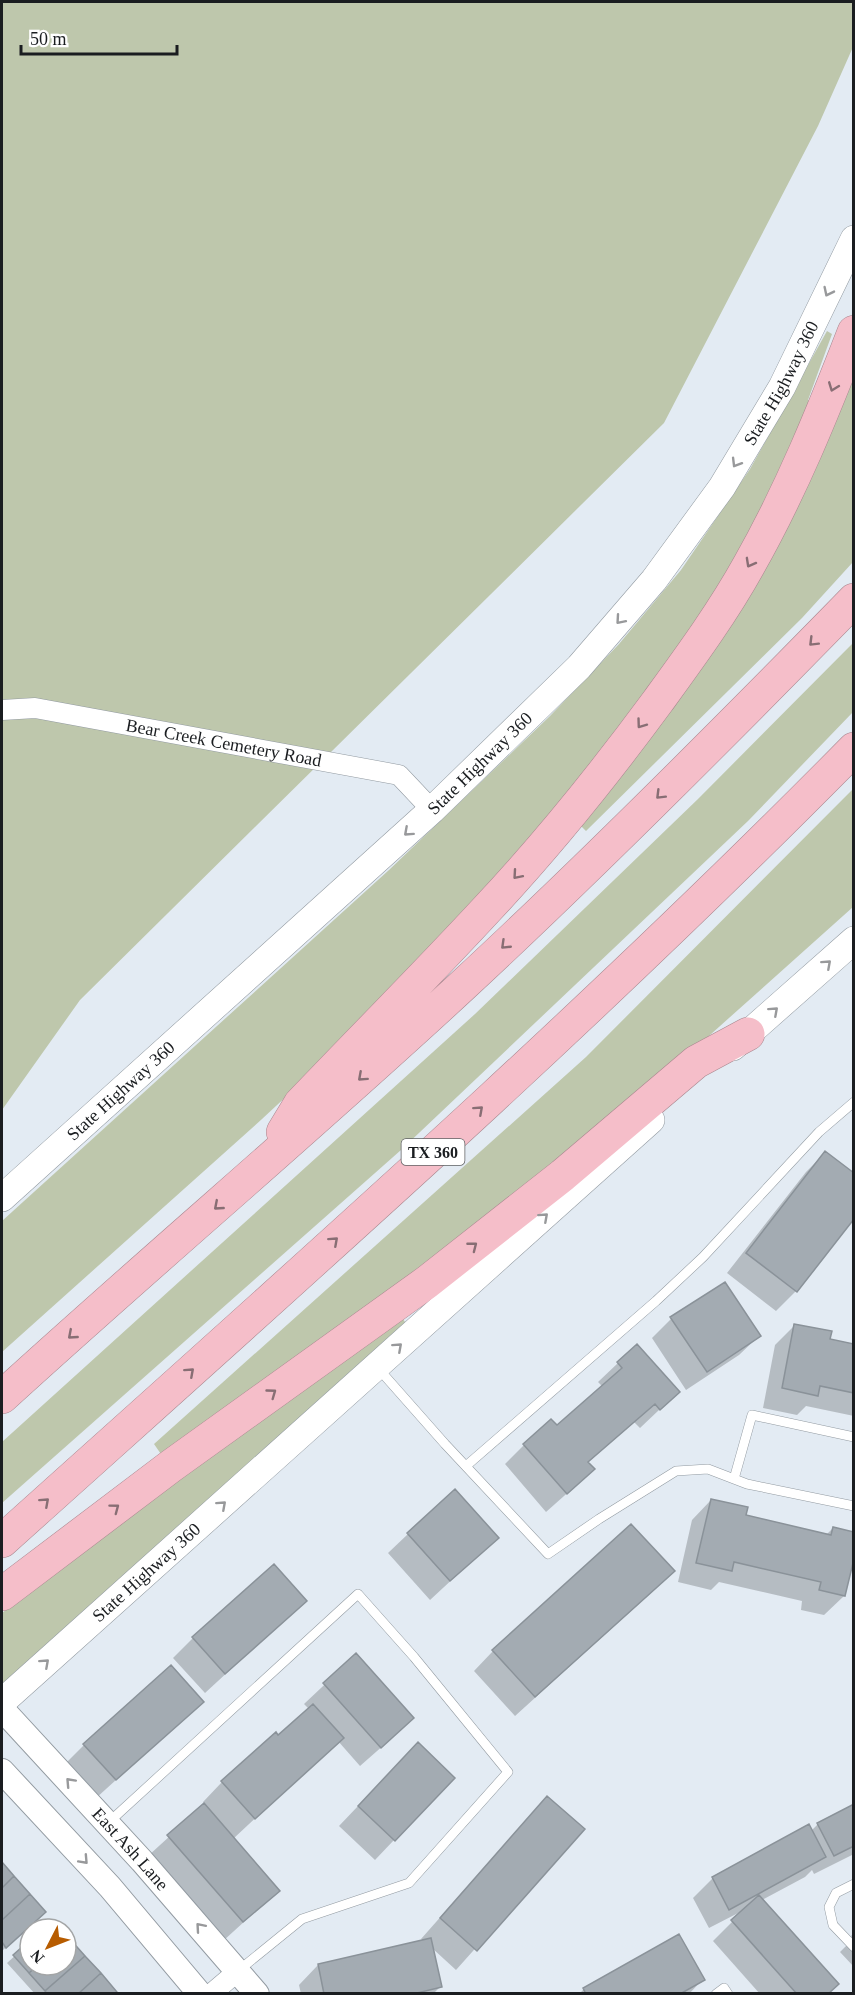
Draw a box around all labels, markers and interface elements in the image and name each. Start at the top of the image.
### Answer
scale bar [21,18,177,56]
text: 50 m [30,29,67,49]
one-way arrow [824,285,835,296]
street label: State Highway 360 [739,318,823,449]
one-way arrow [828,381,840,392]
one-way arrow [731,457,743,467]
one-way arrow [746,557,757,567]
one-way arrow [616,613,627,624]
one-way arrow [809,634,820,645]
street label: State Highway 360 [423,708,536,819]
street label: Bear Creek Cemetery Road [124,715,323,771]
one-way arrow [637,718,648,729]
one-way arrow [657,787,668,798]
one-way arrow [404,825,414,836]
one-way arrow [513,868,524,879]
one-way arrow [502,938,512,949]
one-way arrow [820,960,830,971]
one-way arrow [767,1007,778,1018]
street label: State Highway 360 [63,1037,179,1144]
one-way arrow [358,1070,369,1081]
one-way arrow [472,1106,483,1117]
road number: TX 360 [402,1139,464,1165]
one-way arrow [214,1199,225,1210]
one-way arrow [537,1213,547,1224]
one-way arrow [328,1237,338,1248]
one-way arrow [466,1242,477,1253]
one-way arrow [68,1327,79,1338]
one-way arrow [392,1343,402,1354]
one-way arrow [183,1368,194,1379]
one-way arrow [266,1389,277,1400]
one-way arrow [38,1498,49,1509]
one-way arrow [215,1501,226,1512]
one-way arrow [108,1504,119,1515]
street label: State Highway 360 [88,1519,205,1626]
one-way arrow [38,1659,49,1670]
one-way arrow [66,1779,77,1789]
street label: East Ash Lane [88,1804,173,1894]
one-way arrow [77,1853,88,1864]
north arrow [18,1917,78,1977]
one-way arrow [196,1923,207,1934]
text: N [27,1946,47,1967]

